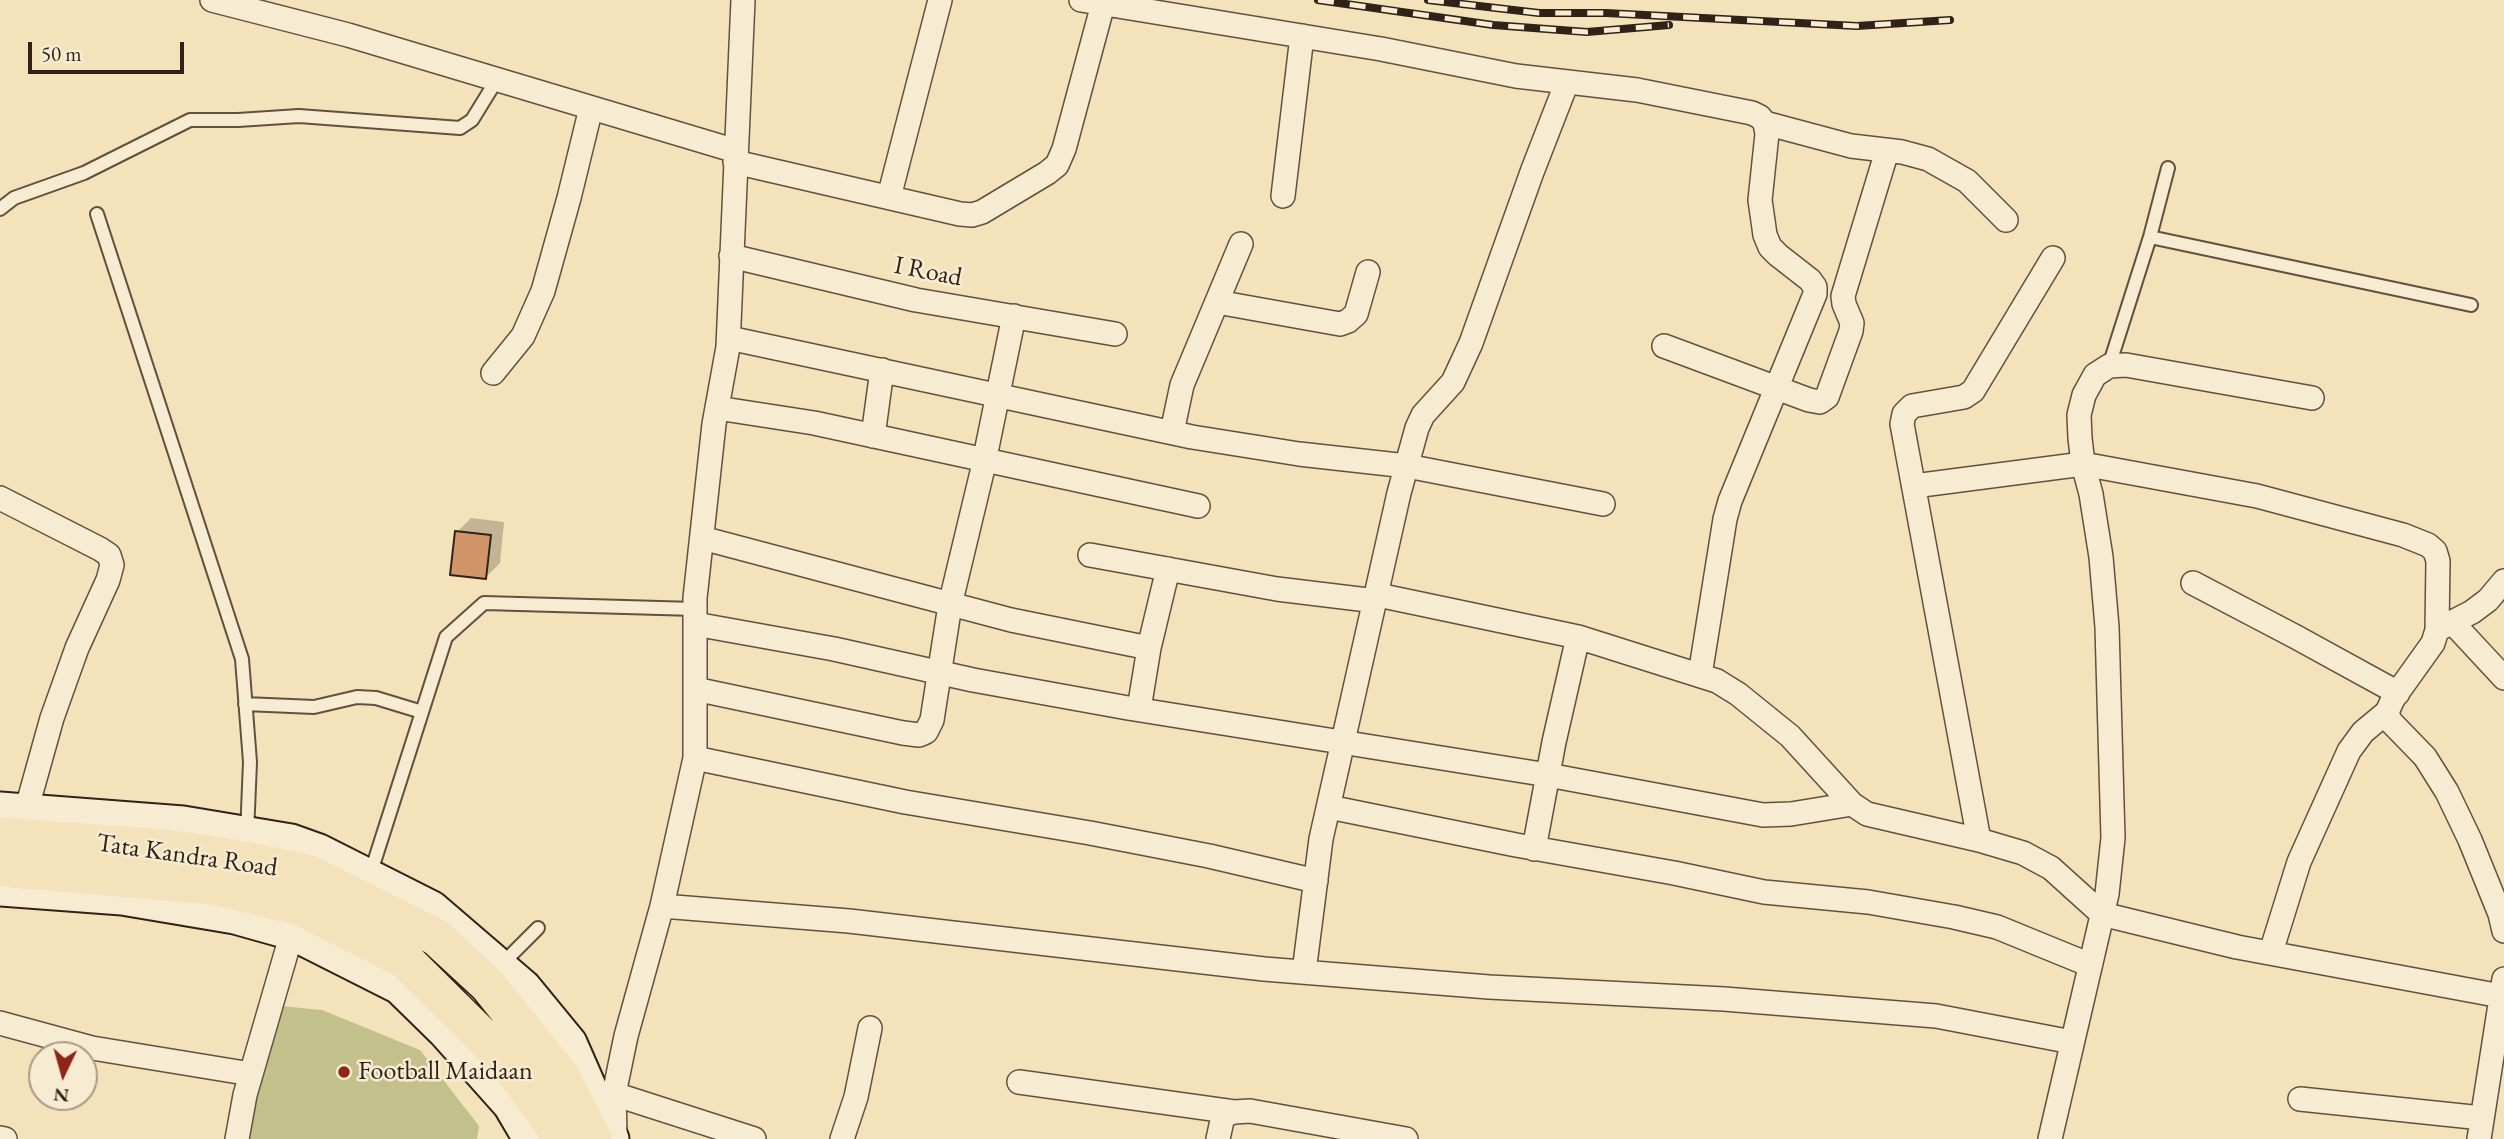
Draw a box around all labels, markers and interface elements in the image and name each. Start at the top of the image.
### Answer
scale bar [32,28,187,72]
text: 50 m [41,40,82,67]
street label: I Road [891,250,965,294]
street label: Tata Kandra Road [94,828,280,884]
north arrow [28,1041,98,1111]
place label: Football Maidaan [358,1056,533,1088]
marker: Football Maidaan [336,1064,352,1080]
text: N [53,1082,70,1109]

